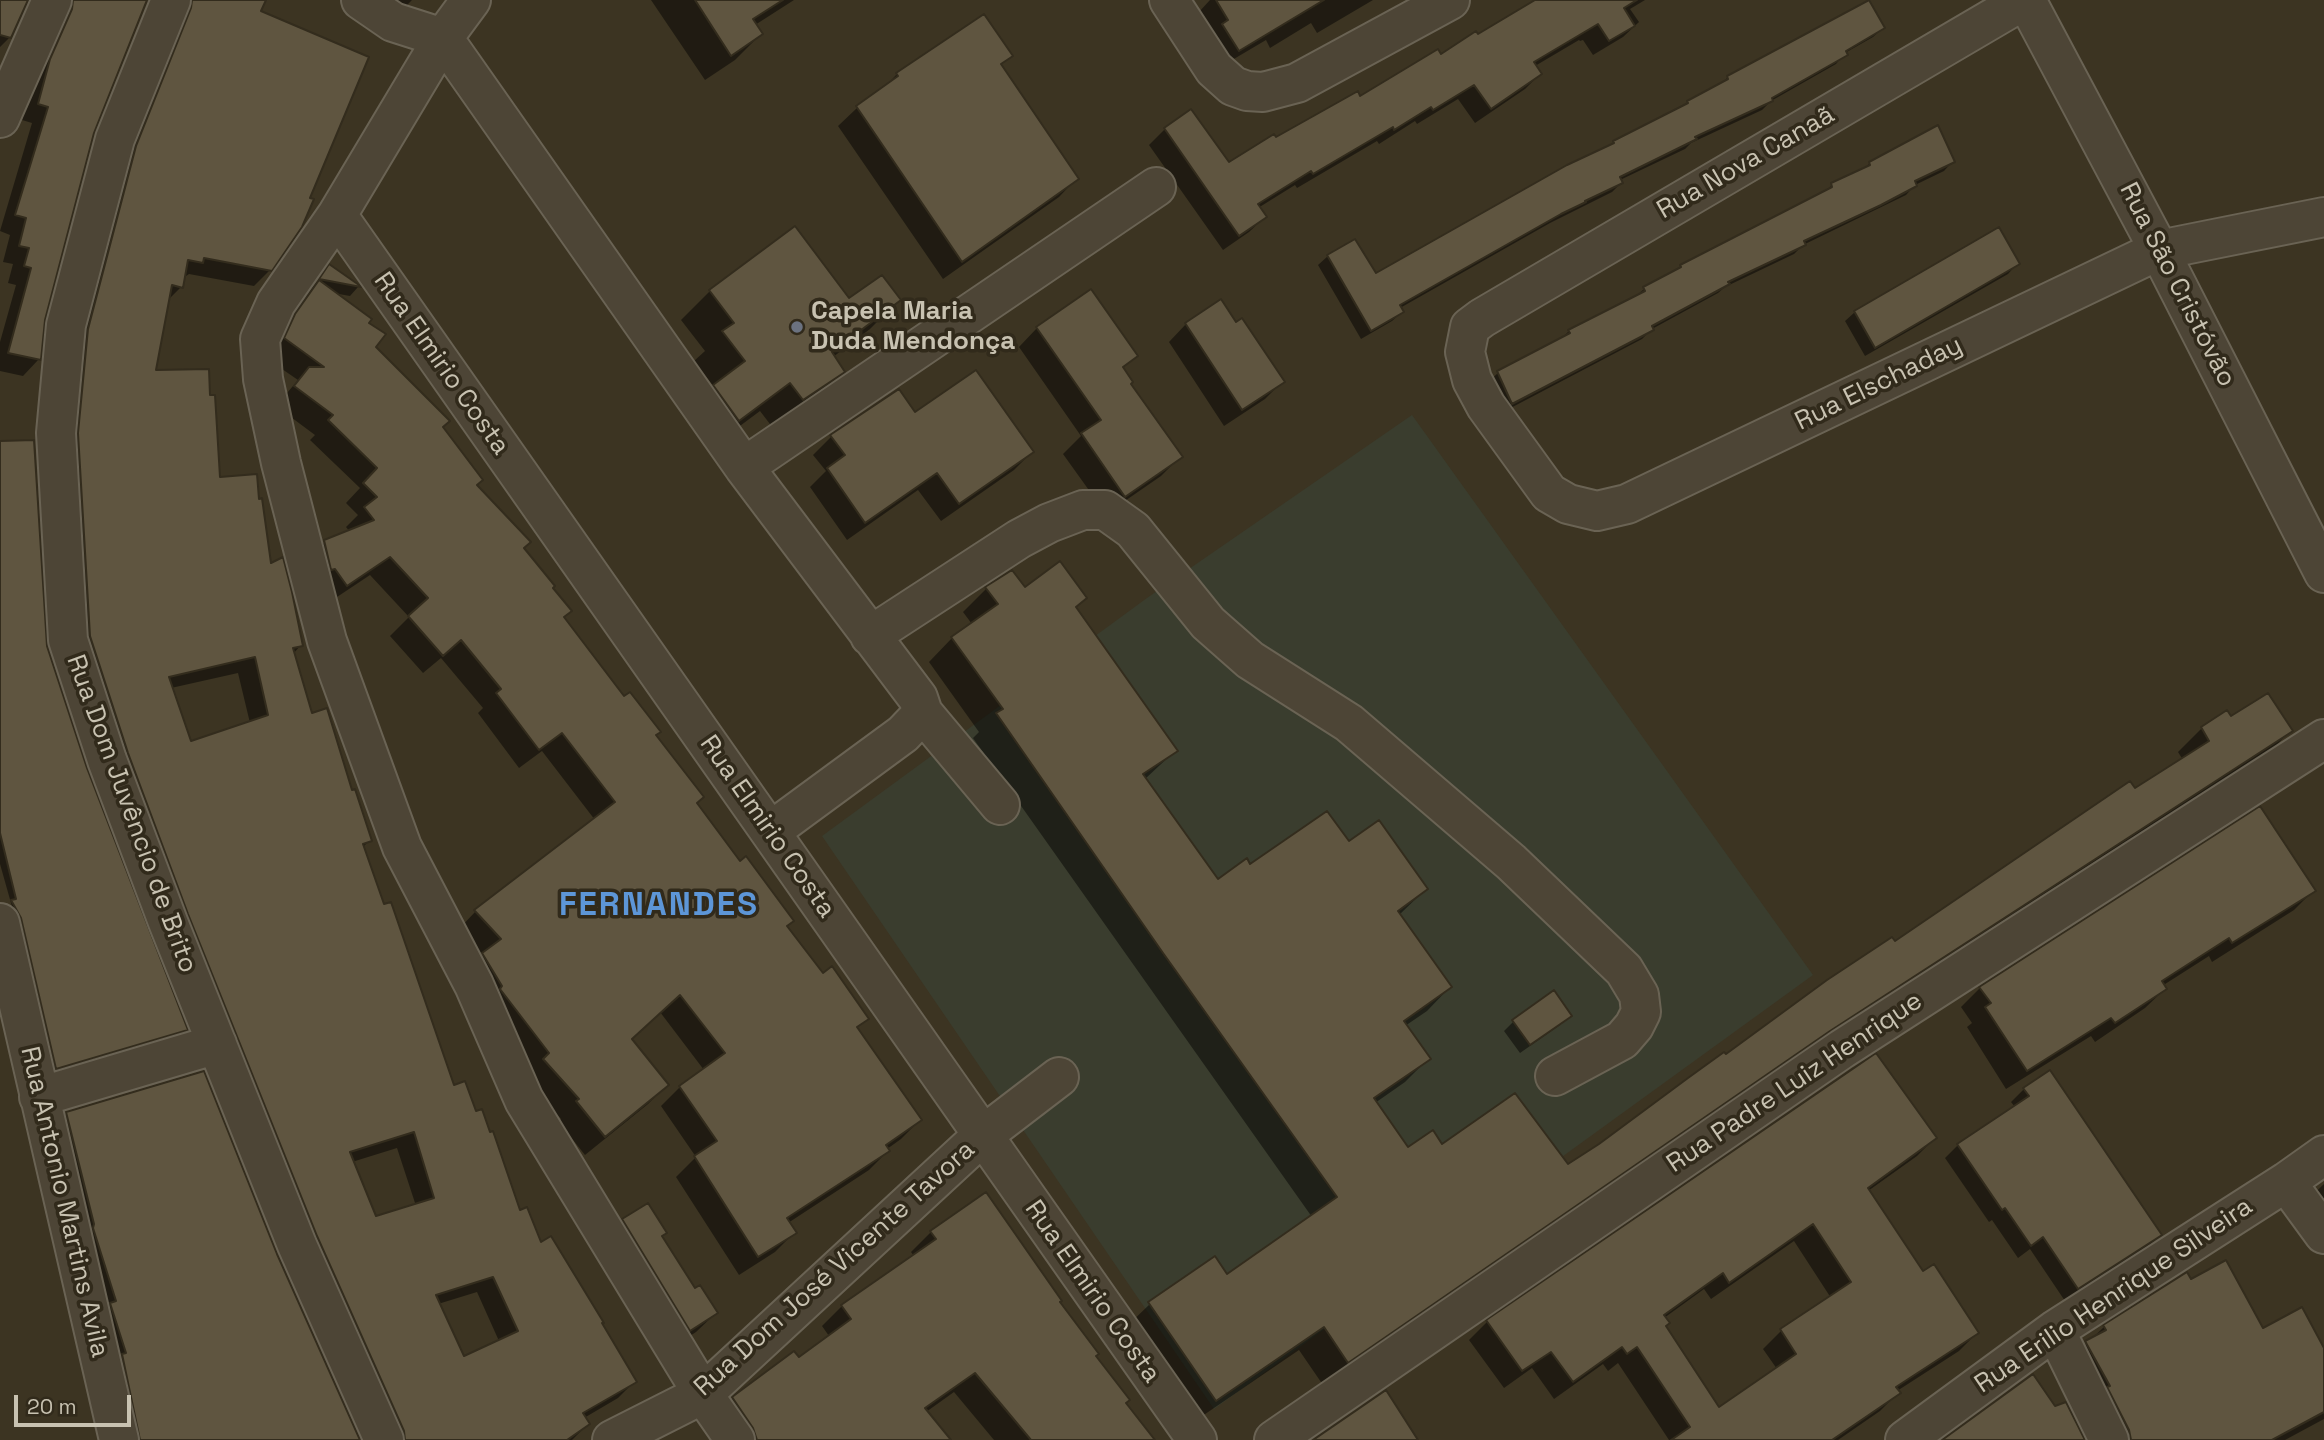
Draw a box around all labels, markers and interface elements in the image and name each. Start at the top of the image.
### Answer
street label: Rua Nova Canaã [1652,100,1840,226]
street label: Rua São Cristóvão [2112,178,2242,392]
street label: Rua Elmirio Costa [366,267,516,461]
place label: Capela Maria Duda Mendonça [811,296,1015,358]
marker: Capela Maria Duda Mendonça [789,319,805,335]
street label: Rua Elschaday [1790,330,1968,438]
street label: Rua Dom Juvêncio de Brito [59,651,203,977]
street label: Rua Elmirio Costa [692,730,842,924]
district label: FERNANDES [560,886,758,926]
street label: Rua Padre Luiz Henrique [1661,986,1929,1180]
street label: Rua Antonio Martins Avila [13,1044,115,1360]
street label: Rua Dom José Vicente Tavora [688,1135,982,1403]
street label: Rua Erilio Henrique Silveira [1969,1191,2259,1401]
street label: Rua Elmirio Costa [1017,1195,1167,1389]
scale bar [18,1380,135,1424]
text: 20 m [27,1393,77,1420]

